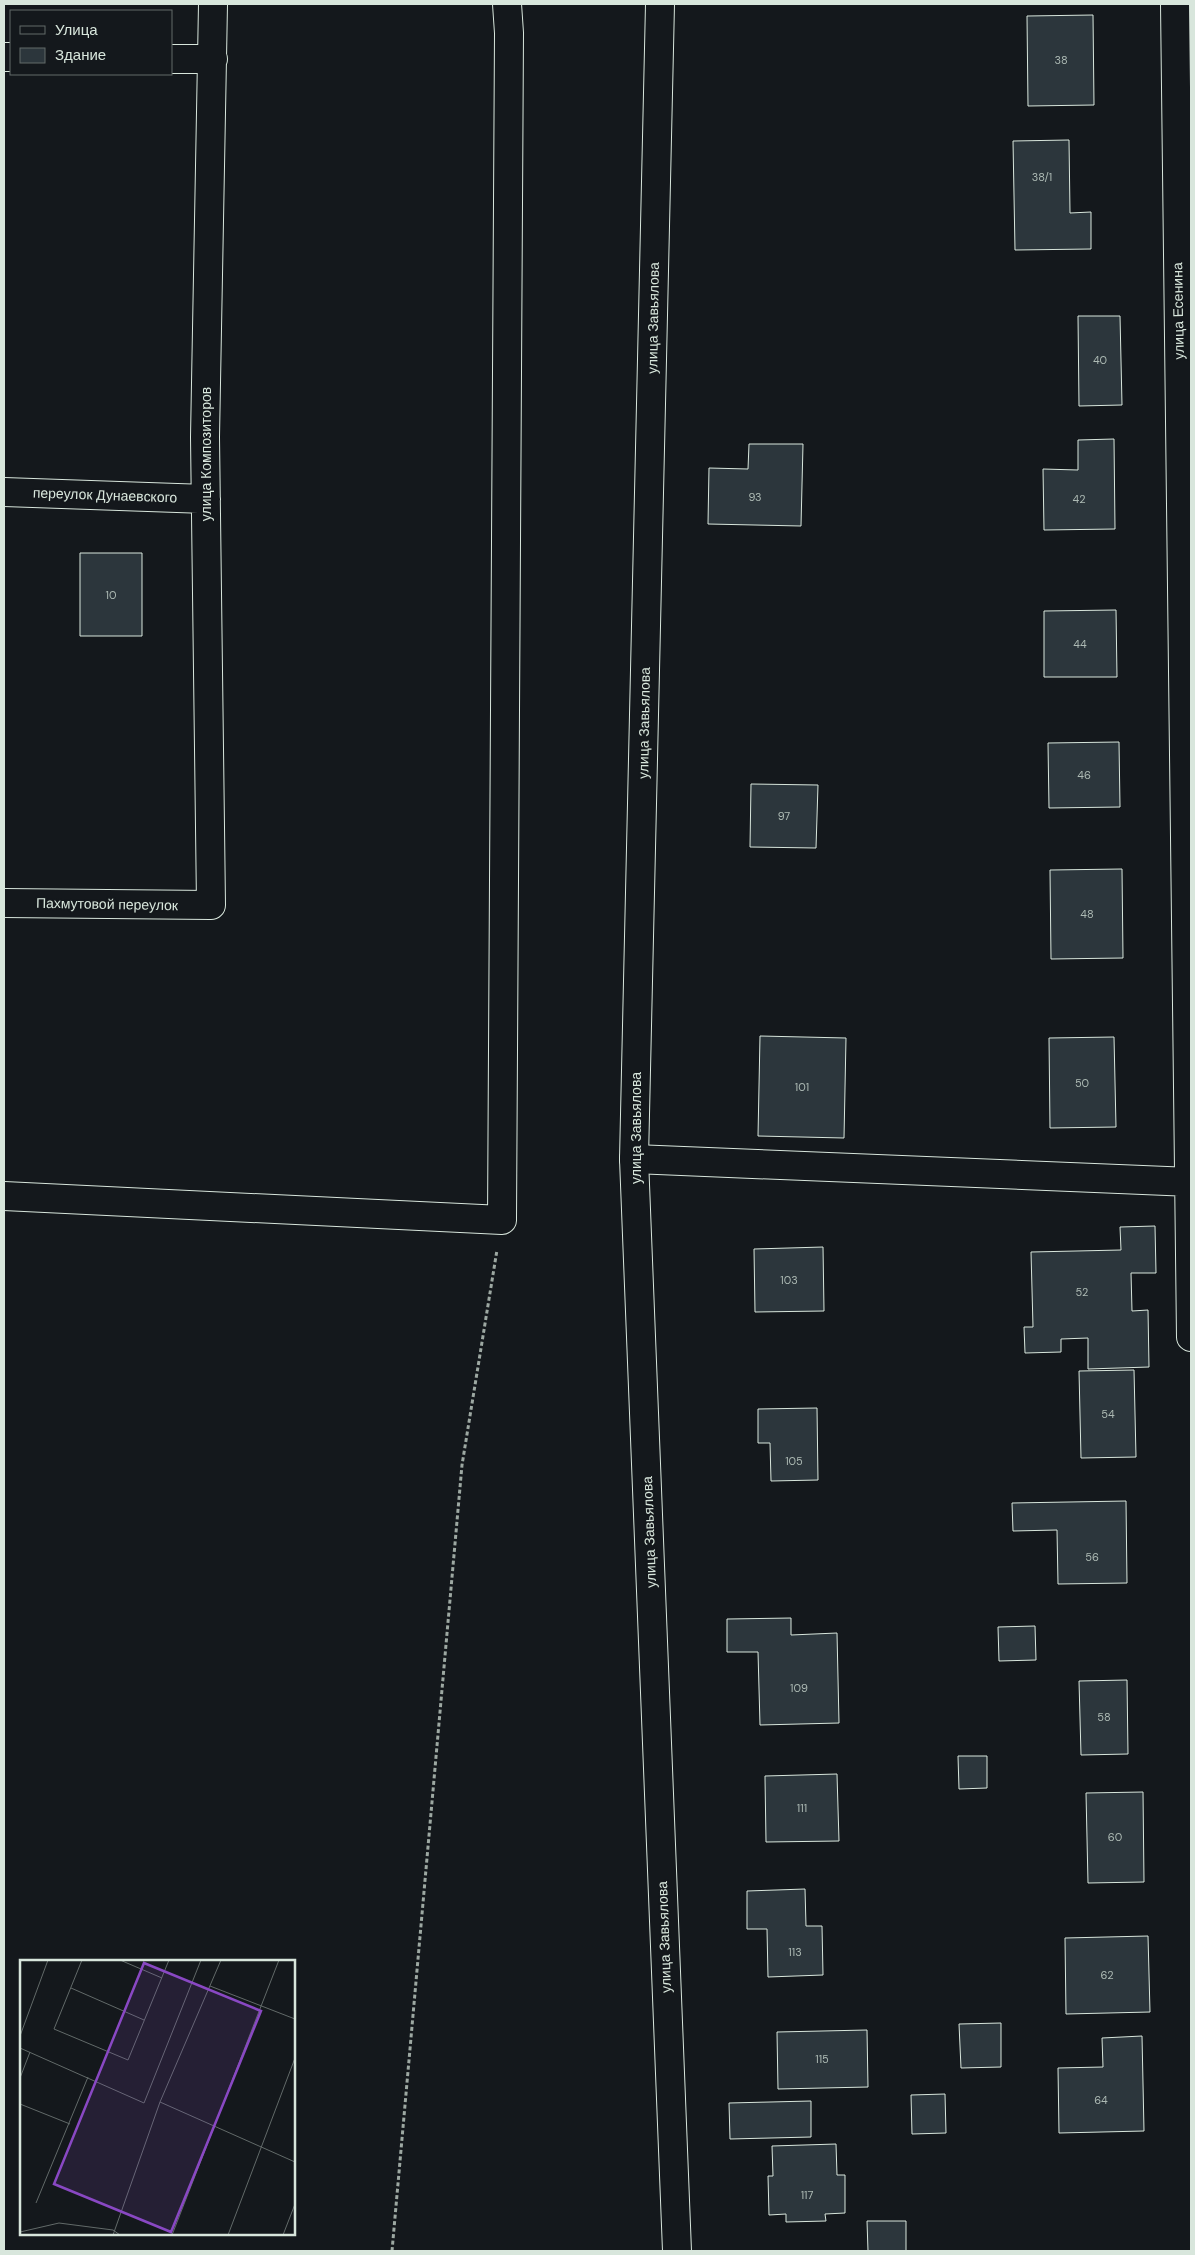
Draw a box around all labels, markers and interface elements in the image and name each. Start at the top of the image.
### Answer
legend [10,10,172,75]
text: Улица [55,20,98,40]
text: Здание [55,45,106,65]
house number: 38 [1054,53,1068,67]
house number: 38/1 [1032,170,1052,184]
street label: улица Завьялова [643,262,663,374]
street label: улица Есенина [1168,262,1188,360]
house number: 40 [1093,353,1107,367]
street label: улица Композиторов [197,387,215,521]
street label: переулок Дунаевского [32,483,178,507]
house number: 93 [748,490,762,504]
house number: 42 [1072,492,1086,506]
house number: 10 [106,588,116,602]
house number: 44 [1073,637,1087,651]
street label: улица Завьялова [634,667,654,779]
house number: 46 [1077,768,1091,782]
house number: 97 [778,809,790,823]
street label: Пахмутовой переулок [36,894,179,914]
house number: 48 [1080,907,1094,921]
street label: улица Завьялова [627,1072,645,1184]
house number: 50 [1075,1076,1089,1090]
house number: 101 [795,1080,809,1094]
house number: 103 [780,1273,798,1287]
house number: 52 [1076,1285,1088,1299]
house number: 54 [1101,1407,1115,1421]
house number: 105 [785,1454,803,1468]
street label: улица Завьялова [638,1476,660,1588]
house number: 56 [1085,1550,1099,1564]
house number: 109 [790,1681,808,1695]
house number: 58 [1097,1710,1111,1724]
house number: 111 [797,1801,807,1815]
house number: 60 [1108,1830,1122,1844]
street label: улица Завьялова [653,1881,675,1993]
house number: 113 [788,1945,802,1959]
inset map [20,1960,295,2235]
house number: 62 [1101,1968,1113,1982]
house number: 115 [815,2052,829,2066]
house number: 64 [1094,2093,1108,2107]
house number: 117 [801,2188,813,2202]

